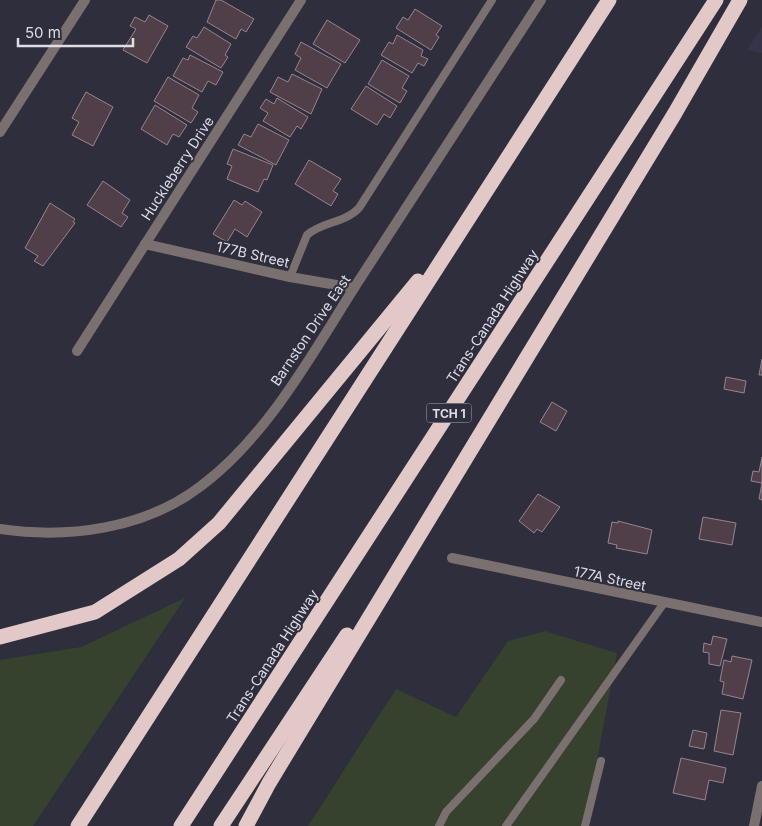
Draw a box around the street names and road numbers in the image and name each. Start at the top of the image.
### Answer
street label: Huckleberry Drive [137,113,217,223]
street label: 177B Street [215,237,292,271]
street label: Trans-Canada Highway [442,246,542,386]
street label: Barnston Drive East [267,271,354,389]
road number: TCH 1 [426,403,472,422]
street label: 177A Street [572,562,648,594]
street label: Trans-Canada Highway [222,586,322,726]

